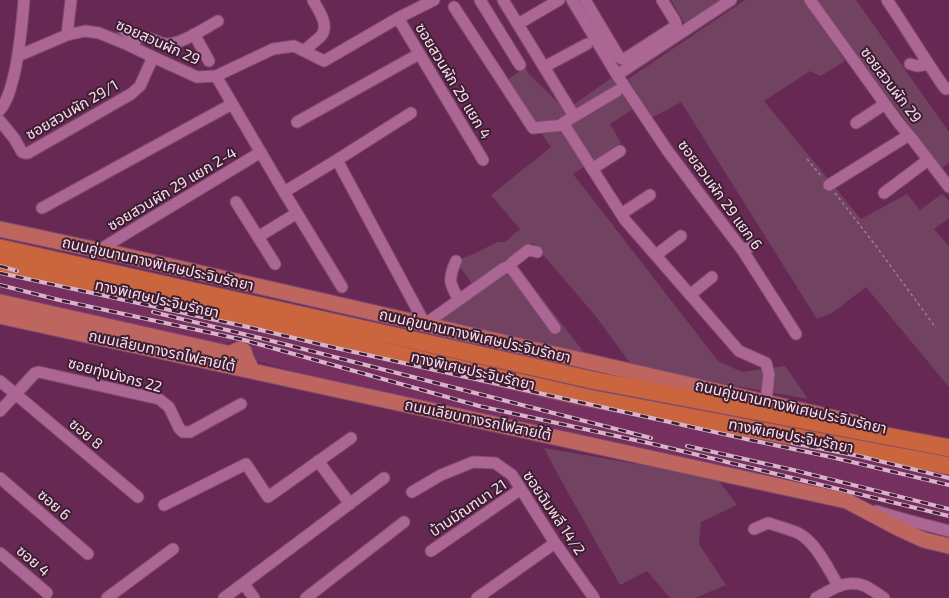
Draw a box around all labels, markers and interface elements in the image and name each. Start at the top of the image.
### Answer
street label: ซอยสวนผัก 29 [113,15,203,69]
street label: ซอยสวนผัก 29 แยก 4 [411,20,495,142]
street label: ซอยสวนผัก 29 [857,44,925,126]
street label: ซอยสวนผัก 29/1 [23,76,121,144]
street label: ซอยสวนผัก 29 แยก 6 [674,137,766,253]
street label: ซอยสวนผัก 29 แยก 2-4 [104,143,240,235]
street label: ถนนคู่ขนานทางพิเศษประจิมรัถยา [60,233,256,295]
street label: ทางพิเศษประจิมรัถยา [93,276,221,322]
street label: ถนนคู่ขนานทางพิเศษประจิมรัถยา [377,305,573,367]
street label: ถนนเลียบทางรถไฟสายใต้ [87,327,237,375]
street label: ทางพิเศษประจิมรัถยา [409,348,537,394]
street label: ซอยทุ่งมังกร 22 [66,354,164,396]
street label: ถนนคู่ขนานทางพิเศษประจิมรัถยา [693,376,889,438]
street label: ถนนเลียบทางรถไฟสายใต้ [403,396,553,444]
street label: ซอย 8 [66,415,106,453]
street label: ทางพิเศษประจิมรัถยา [727,415,855,457]
street label: ซอยฉิมพลี 14/2 [519,467,589,559]
street label: บ้านมัณฑนา 21 [426,475,510,541]
street label: ซอย 6 [34,486,74,524]
street label: ซอย 4 [13,542,53,580]

